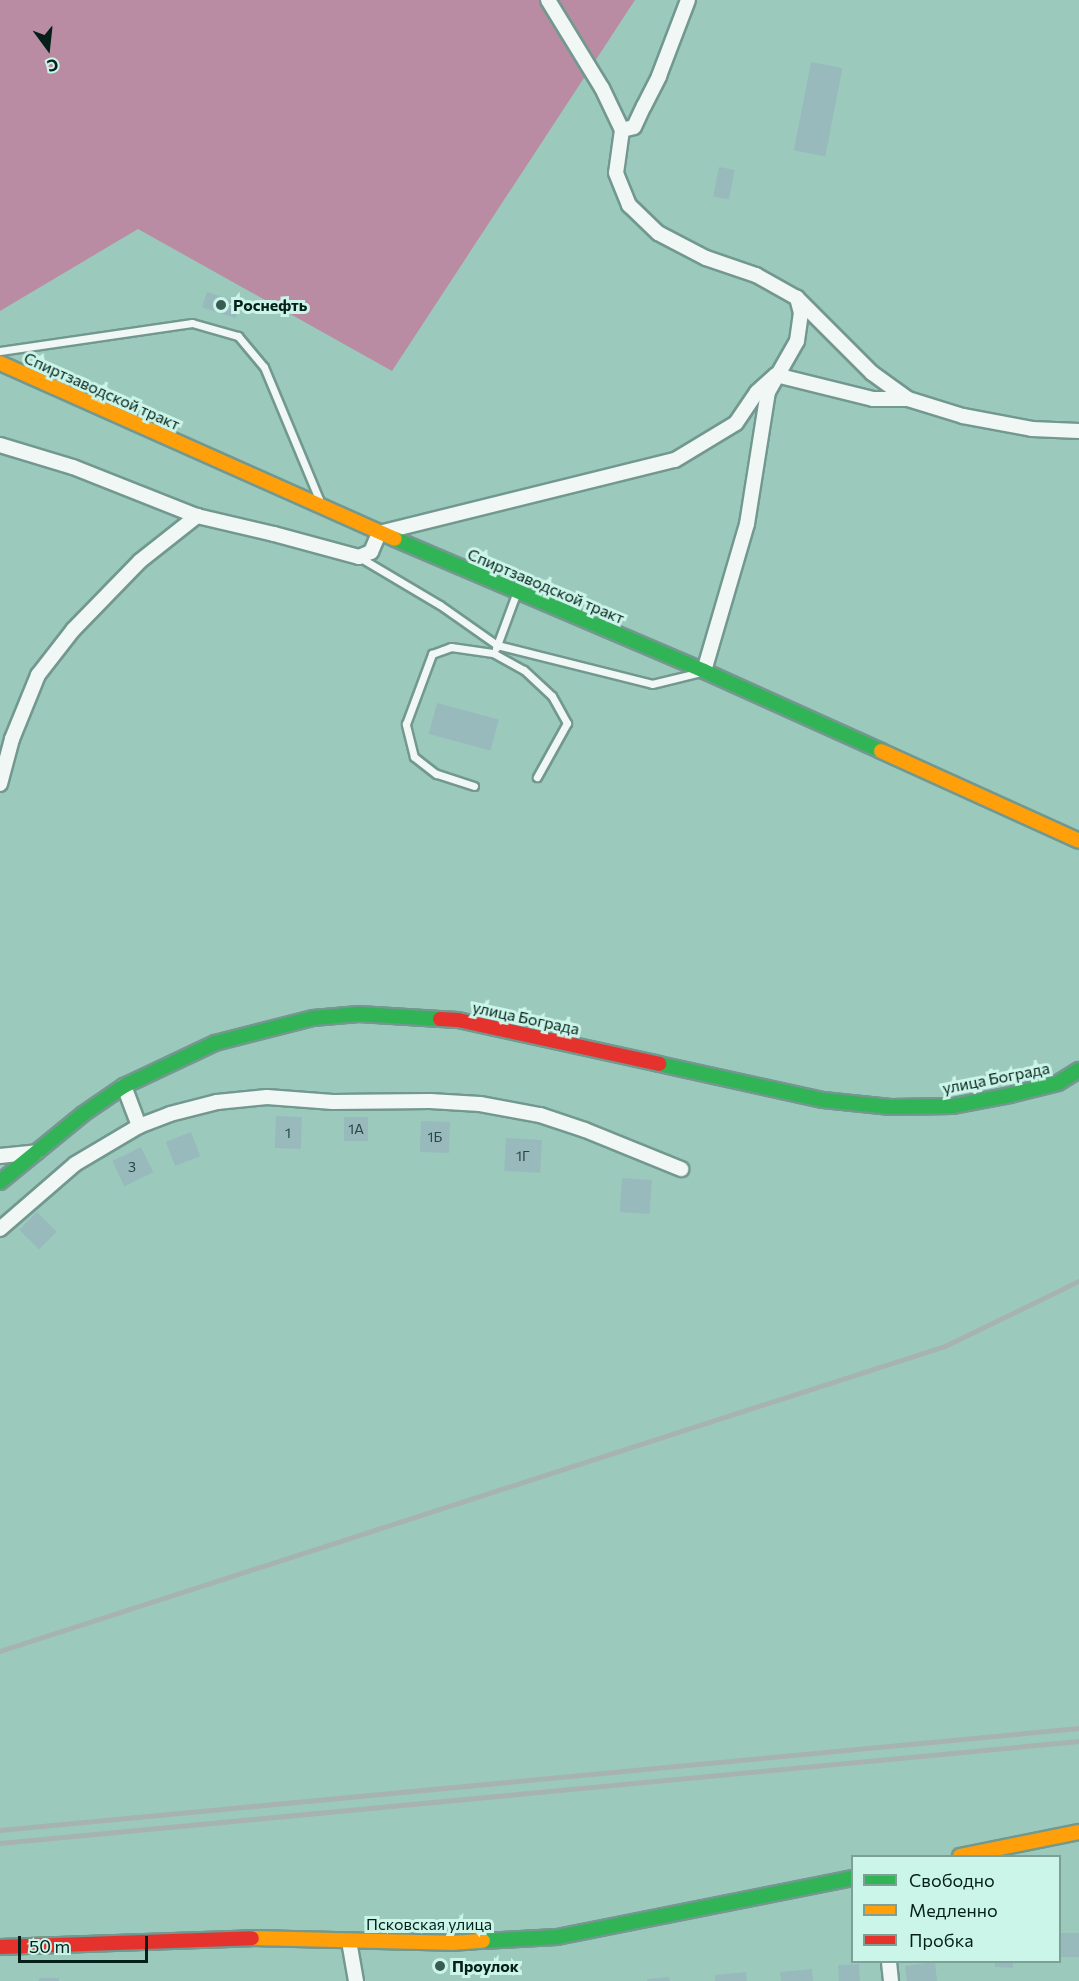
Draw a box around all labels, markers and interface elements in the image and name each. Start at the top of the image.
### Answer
north arrow [18,18,78,78]
text: С [45,55,61,76]
place label: Роснефть [233,295,307,315]
marker: Роснефть [214,298,228,312]
street label: Спиртзаводской тракт [21,348,183,434]
street label: Спиртзаводской тракт [465,544,627,628]
street label: улица Бограда [471,997,581,1039]
street label: улица Бограда [941,1058,1051,1098]
house number: 1А [348,1121,364,1137]
house number: 1 [285,1125,291,1141]
house number: 1Б [428,1129,442,1145]
house number: 1Г [516,1148,530,1164]
house number: 3 [128,1159,136,1175]
legend [851,1855,1061,1963]
text: Свободно [909,1869,995,1891]
text: Медленно [909,1899,998,1921]
street label: Псковская улица [366,1914,492,1934]
scale bar [21,1924,152,1962]
text: Пробка [909,1929,974,1951]
text: 50 m [29,1935,70,1957]
place label: Проулок [452,1956,519,1976]
marker: Проулок [433,1959,447,1973]

